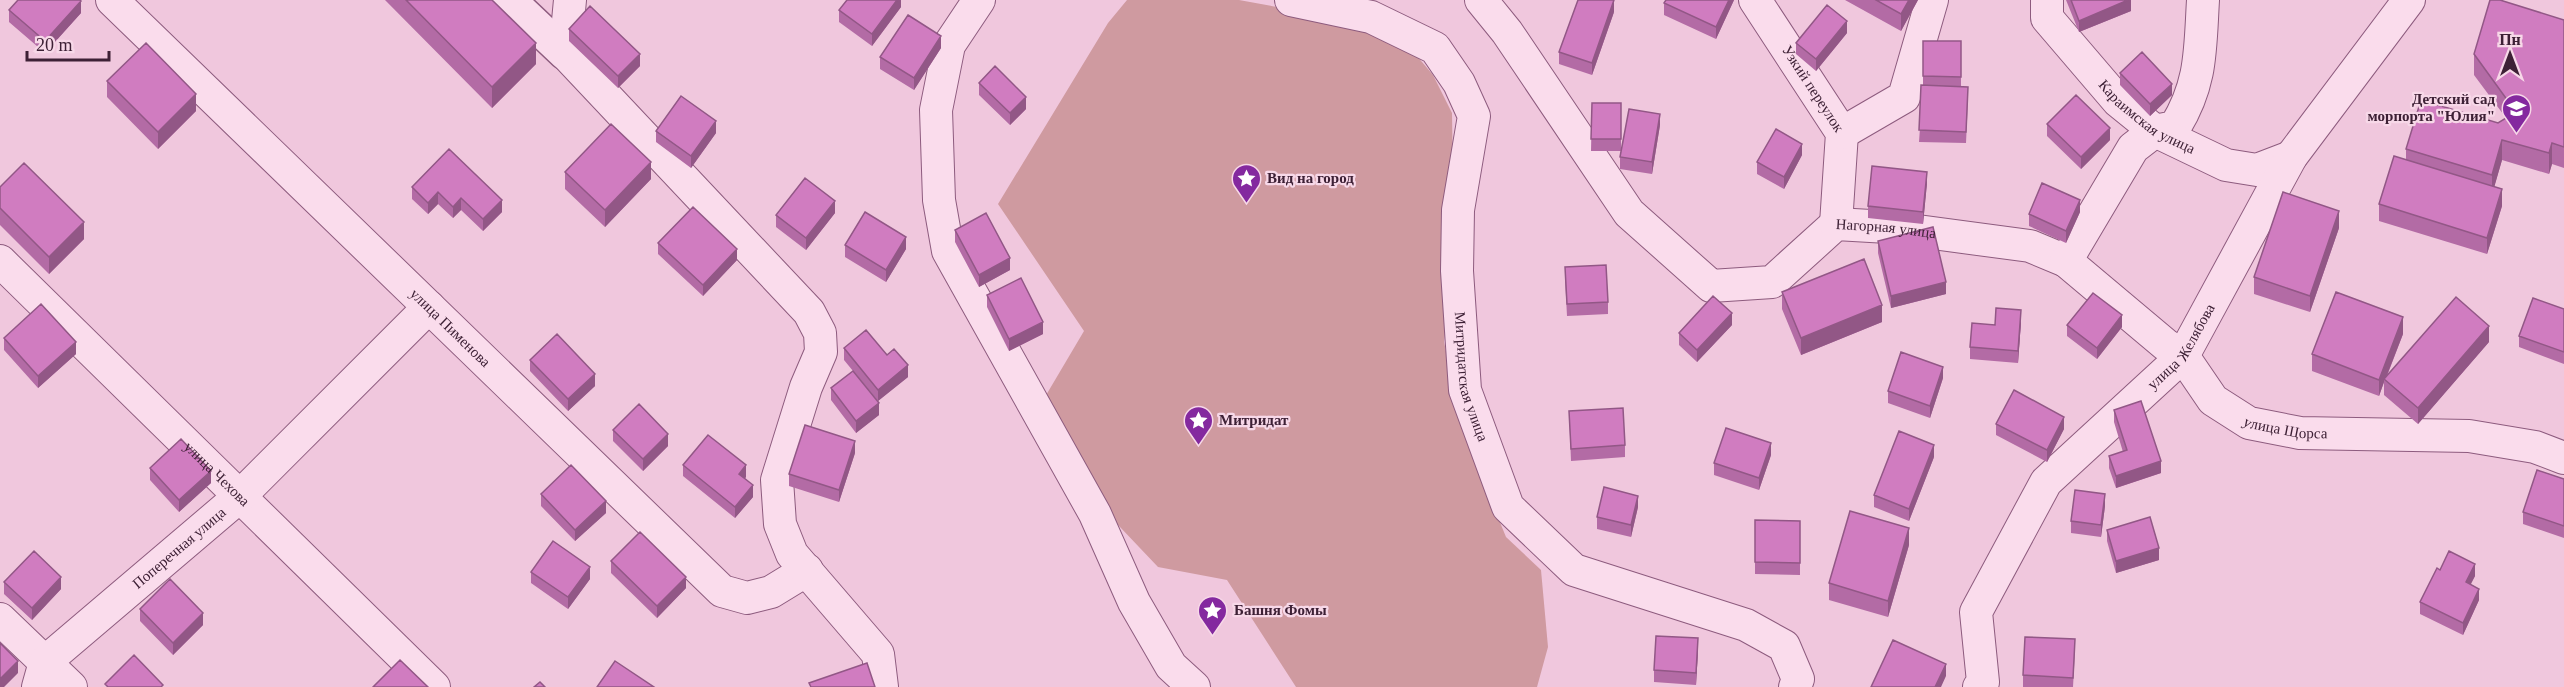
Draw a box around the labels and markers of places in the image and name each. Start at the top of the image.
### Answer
place label: Детский сад морпорта "Юлия" [2368,91,2495,124]
school or university icon: Детский сад морпорта "Юлия" [2500,92,2532,134]
place icon: Вид на город [1230,162,1262,204]
place label: Вид на город [1267,170,1354,186]
place icon: Митридат [1182,404,1214,446]
place label: Митридат [1219,412,1289,428]
place icon: Башня Фомы [1197,594,1229,636]
place label: Башня Фомы [1234,602,1327,618]

